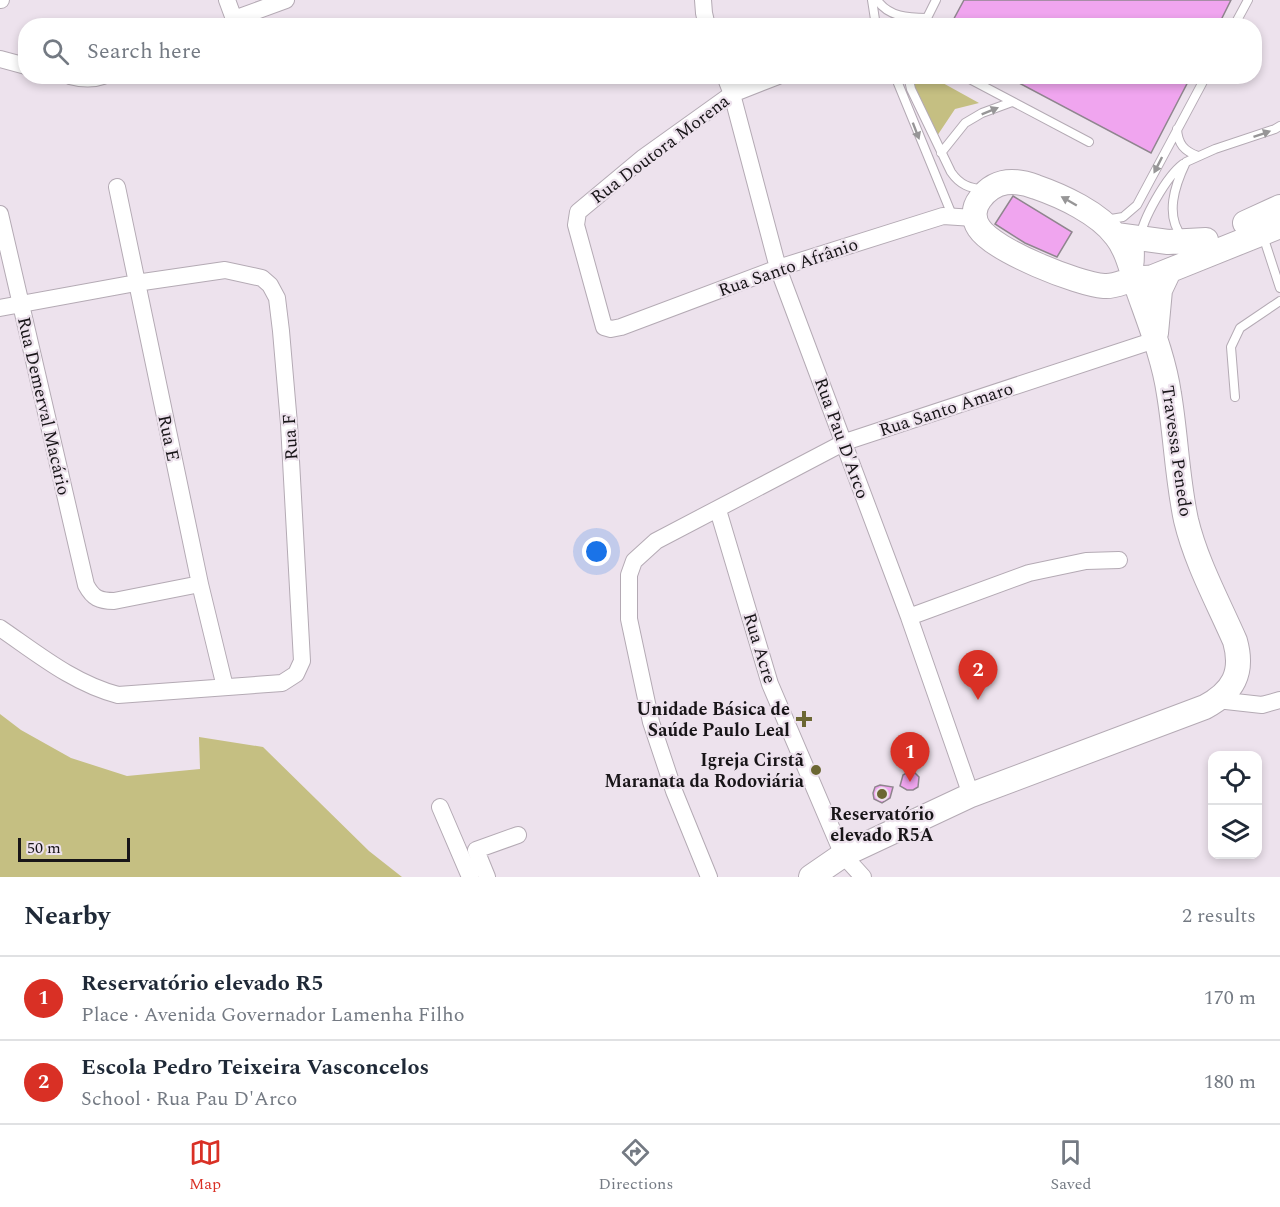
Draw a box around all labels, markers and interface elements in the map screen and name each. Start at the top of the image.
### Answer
search box [18,18,1262,84]
icon: search [39,35,72,68]
text: Search here [87,35,201,68]
street label: Rua Doutora Morena [585,88,736,211]
one-way arrow [981,105,999,115]
one-way arrow [912,122,922,140]
one-way arrow [1253,129,1271,138]
one-way arrow [1153,157,1163,174]
one-way arrow [1060,196,1077,206]
street label: Rua Santo Afrânio [715,231,862,304]
street label: Rua Demerval Macário [10,314,77,498]
street label: Rua Pau D'Arco [807,374,876,503]
street label: Rua Santo Amaro [876,375,1017,444]
street label: Travessa Penedo [1154,384,1199,519]
street label: Rua E [150,412,187,464]
street label: Rua F [275,413,306,461]
your location [582,537,611,566]
street label: Rua Acre [736,609,783,687]
pin: 2 [958,650,998,700]
place label: Unidade Básica de Saúde Paulo Leal [636,696,790,744]
marker: Unidade Básica de Saúde Paulo Leal [795,710,813,728]
pin: 1 [890,732,930,782]
place label: Igreja Cirstã Maranata da Rodoviária [604,747,805,795]
map controls [1208,751,1262,859]
button: locate [1208,751,1262,805]
marker: Igreja Cirstã Maranata da Rodoviária [809,763,823,777]
marker: Reservatório elevado R5A [875,787,889,801]
place label: Reservatório elevado R5A [830,801,934,849]
button: layers [1208,805,1262,859]
scale bar [18,835,130,862]
text: 50 m [27,836,61,860]
text: Nearby [24,896,110,936]
text: 2 results [1182,901,1256,931]
text: Reservatório elevado R5 [81,967,324,1000]
text: 1 [38,983,49,1013]
text: 170 m [1204,983,1256,1013]
text: Place · Avenida Governador Lamenha Filho [81,1000,464,1030]
text: Escola Pedro Teixeira Vasconcelos [81,1051,429,1084]
text: 2 [38,1067,49,1097]
text: 180 m [1204,1067,1256,1097]
text: School · Rua Pau D'Arco [81,1084,297,1114]
tab: Map [189,1136,222,1196]
tab: Directions [599,1136,673,1196]
tab: Saved [1050,1136,1091,1196]

